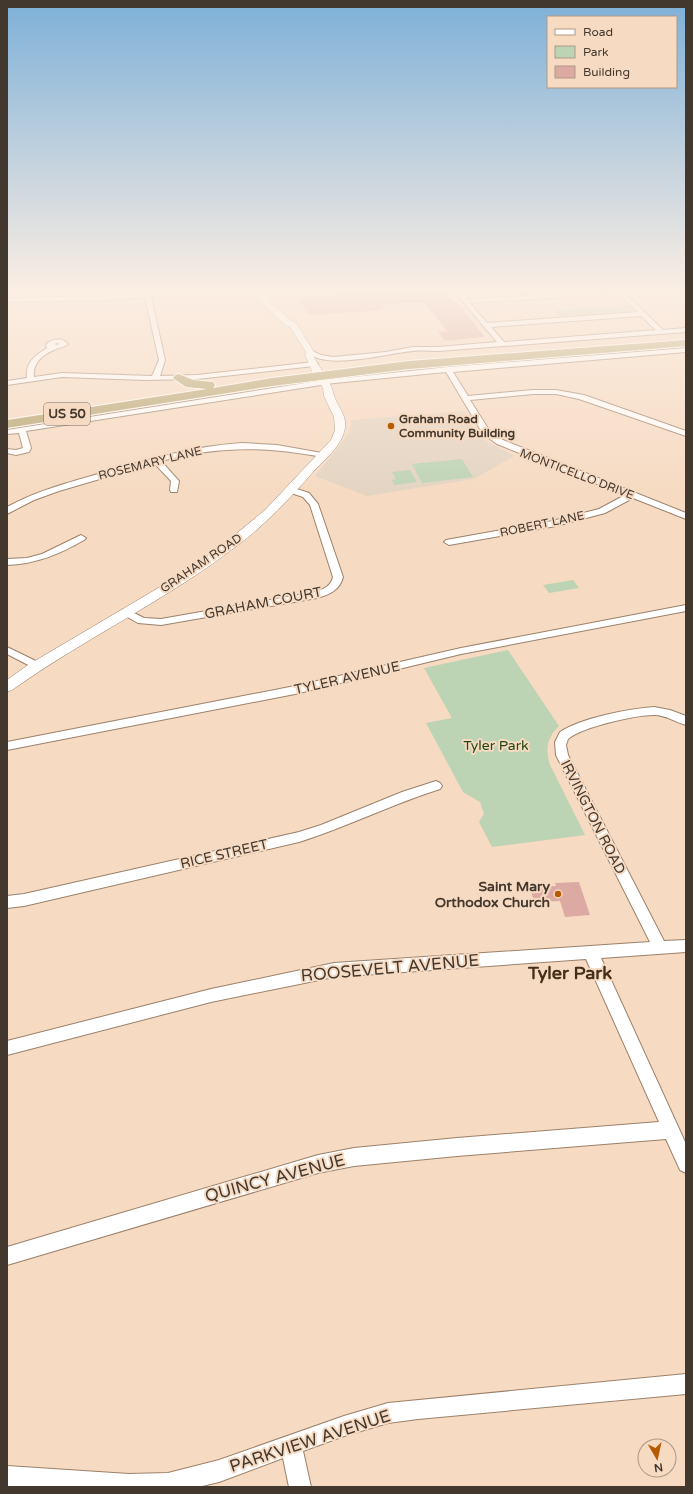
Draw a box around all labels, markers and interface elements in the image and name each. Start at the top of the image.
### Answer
legend [547,16,677,88]
text: Road [583,25,613,39]
text: Park [583,45,609,59]
text: Building [583,65,630,79]
road number: US 50 [44,403,90,425]
place label: Graham Road Community Building [399,412,515,441]
marker: Graham Road Community Building [386,421,396,431]
street label: ROSEMARY LANE [97,443,204,483]
street label: MONTICELLO DRIVE [518,446,636,502]
street label: ROBERT LANE [498,508,586,540]
street label: GRAHAM ROAD [158,531,244,595]
street label: GRAHAM COURT [203,583,324,623]
street label: TYLER AVENUE [292,658,402,698]
park label: Tyler Park [463,737,529,754]
street label: IRVINGTON ROAD [557,757,629,877]
street label: RICE STREET [179,836,270,872]
place label: Saint Mary Orthodox Church [435,878,550,911]
marker: Saint Mary Orthodox Church [553,889,563,899]
street label: ROOSEVELT AVENUE [300,950,480,986]
district label: Tyler Park [527,962,612,984]
street label: QUINCY AVENUE [203,1149,347,1207]
street label: PARKVIEW AVENUE [227,1405,393,1477]
north arrow [637,1438,677,1478]
text: N [653,1460,664,1474]

